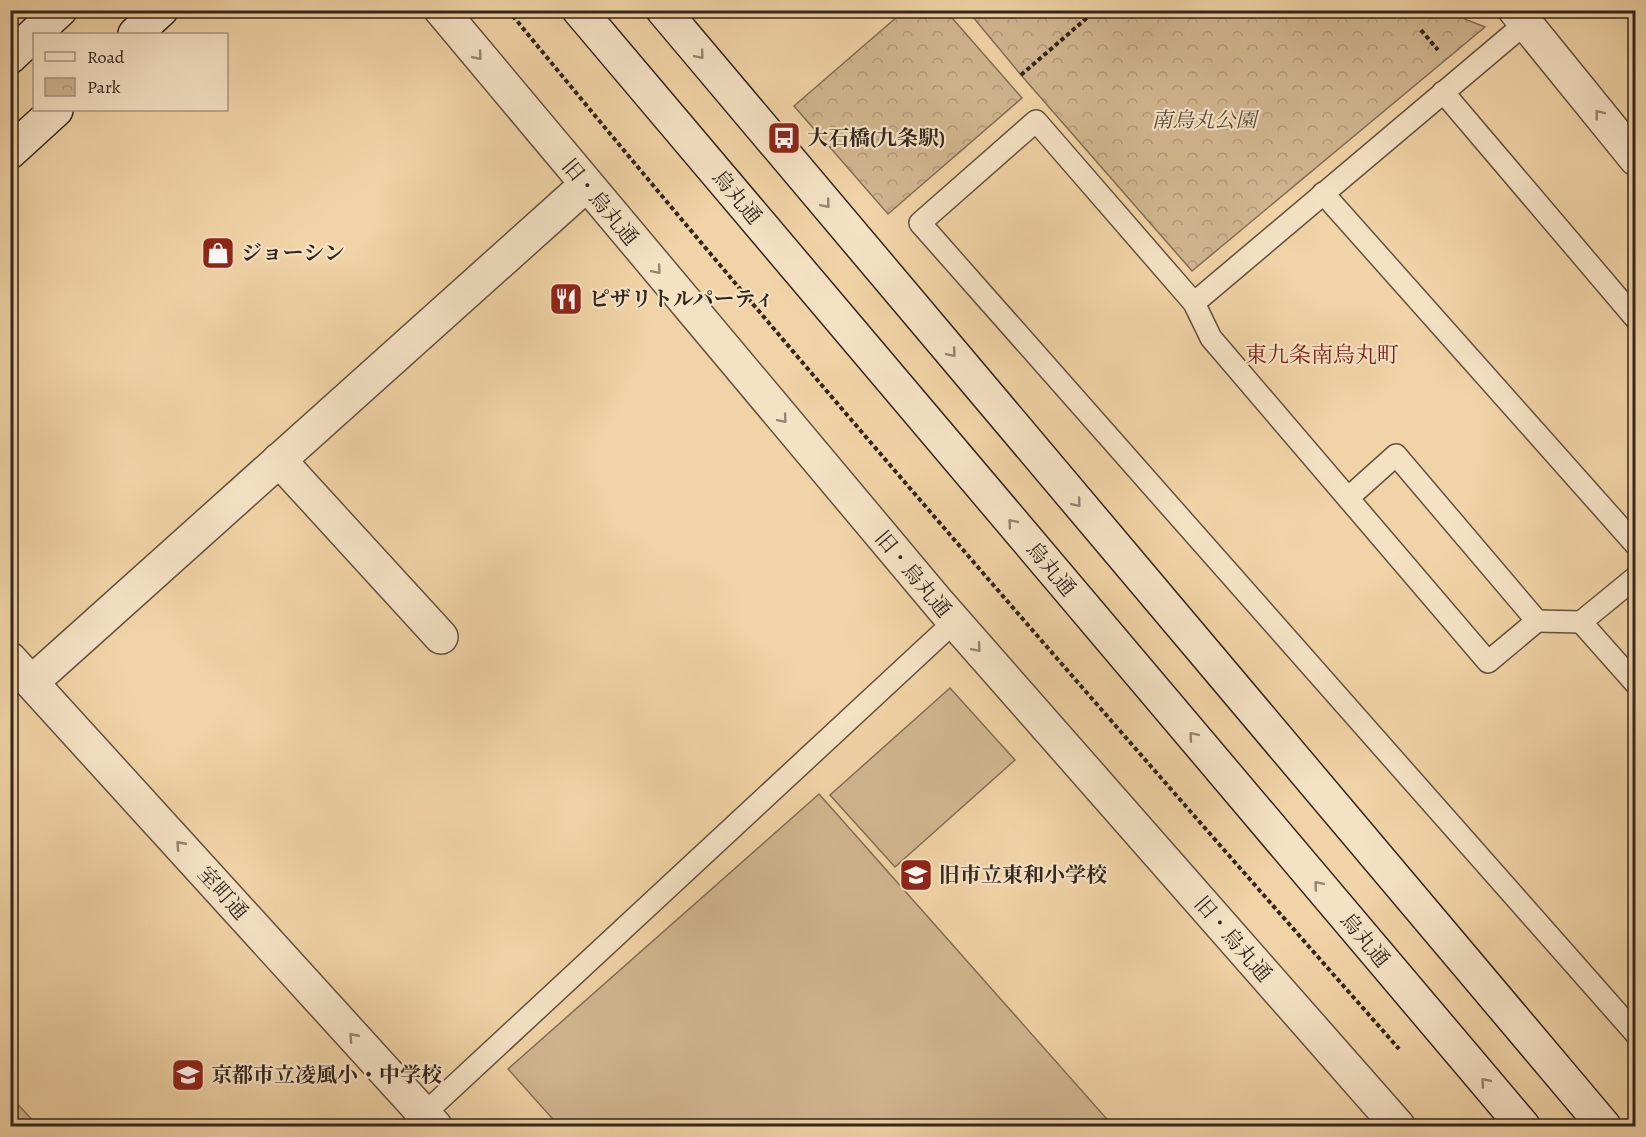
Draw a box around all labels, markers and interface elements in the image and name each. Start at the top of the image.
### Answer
legend [33,33,228,111]
text: Road [87,45,125,69]
one-way arrow [693,48,704,59]
one-way arrow [471,49,482,60]
text: Park [87,75,121,99]
park label: 南烏丸公園 [1152,106,1259,134]
one-way arrow [1596,109,1607,120]
bus stop icon: 大石橋(九条駅) [766,120,802,156]
place label: 大石橋(九条駅) [807,124,945,152]
street label: 旧・烏丸通 [556,153,644,251]
street label: 烏丸通 [706,164,768,230]
one-way arrow [819,197,830,208]
shop icon: ジョーシン [200,235,236,271]
place label: ジョーシン [241,239,345,267]
one-way arrow [650,263,661,274]
restaurant icon: ピザリトルパーティ [548,281,584,317]
place label: ピザリトルパーティ [589,285,775,313]
district label: 東九条南烏丸町 [1245,340,1399,370]
one-way arrow [944,346,955,357]
one-way arrow [775,412,786,423]
one-way arrow [1070,496,1081,507]
one-way arrow [1009,519,1020,530]
street label: 旧・烏丸通 [869,525,957,623]
street label: 烏丸通 [1020,536,1082,602]
one-way arrow [970,641,981,651]
one-way arrow [1189,732,1200,743]
one-way arrow [176,842,187,852]
school or university icon: 旧市立東和小学校 [898,857,934,893]
street label: 室町通 [192,860,254,926]
place label: 旧市立東和小学校 [939,861,1107,889]
one-way arrow [1315,881,1326,892]
street label: 旧・烏丸通 [1188,890,1278,988]
street label: 烏丸通 [1334,907,1396,973]
one-way arrow [349,1033,360,1043]
school or university icon: 京都市立凌風小・中学校 [170,1057,206,1093]
place label: 京都市立凌風小・中学校 [211,1061,442,1089]
one-way arrow [1481,1078,1492,1089]

